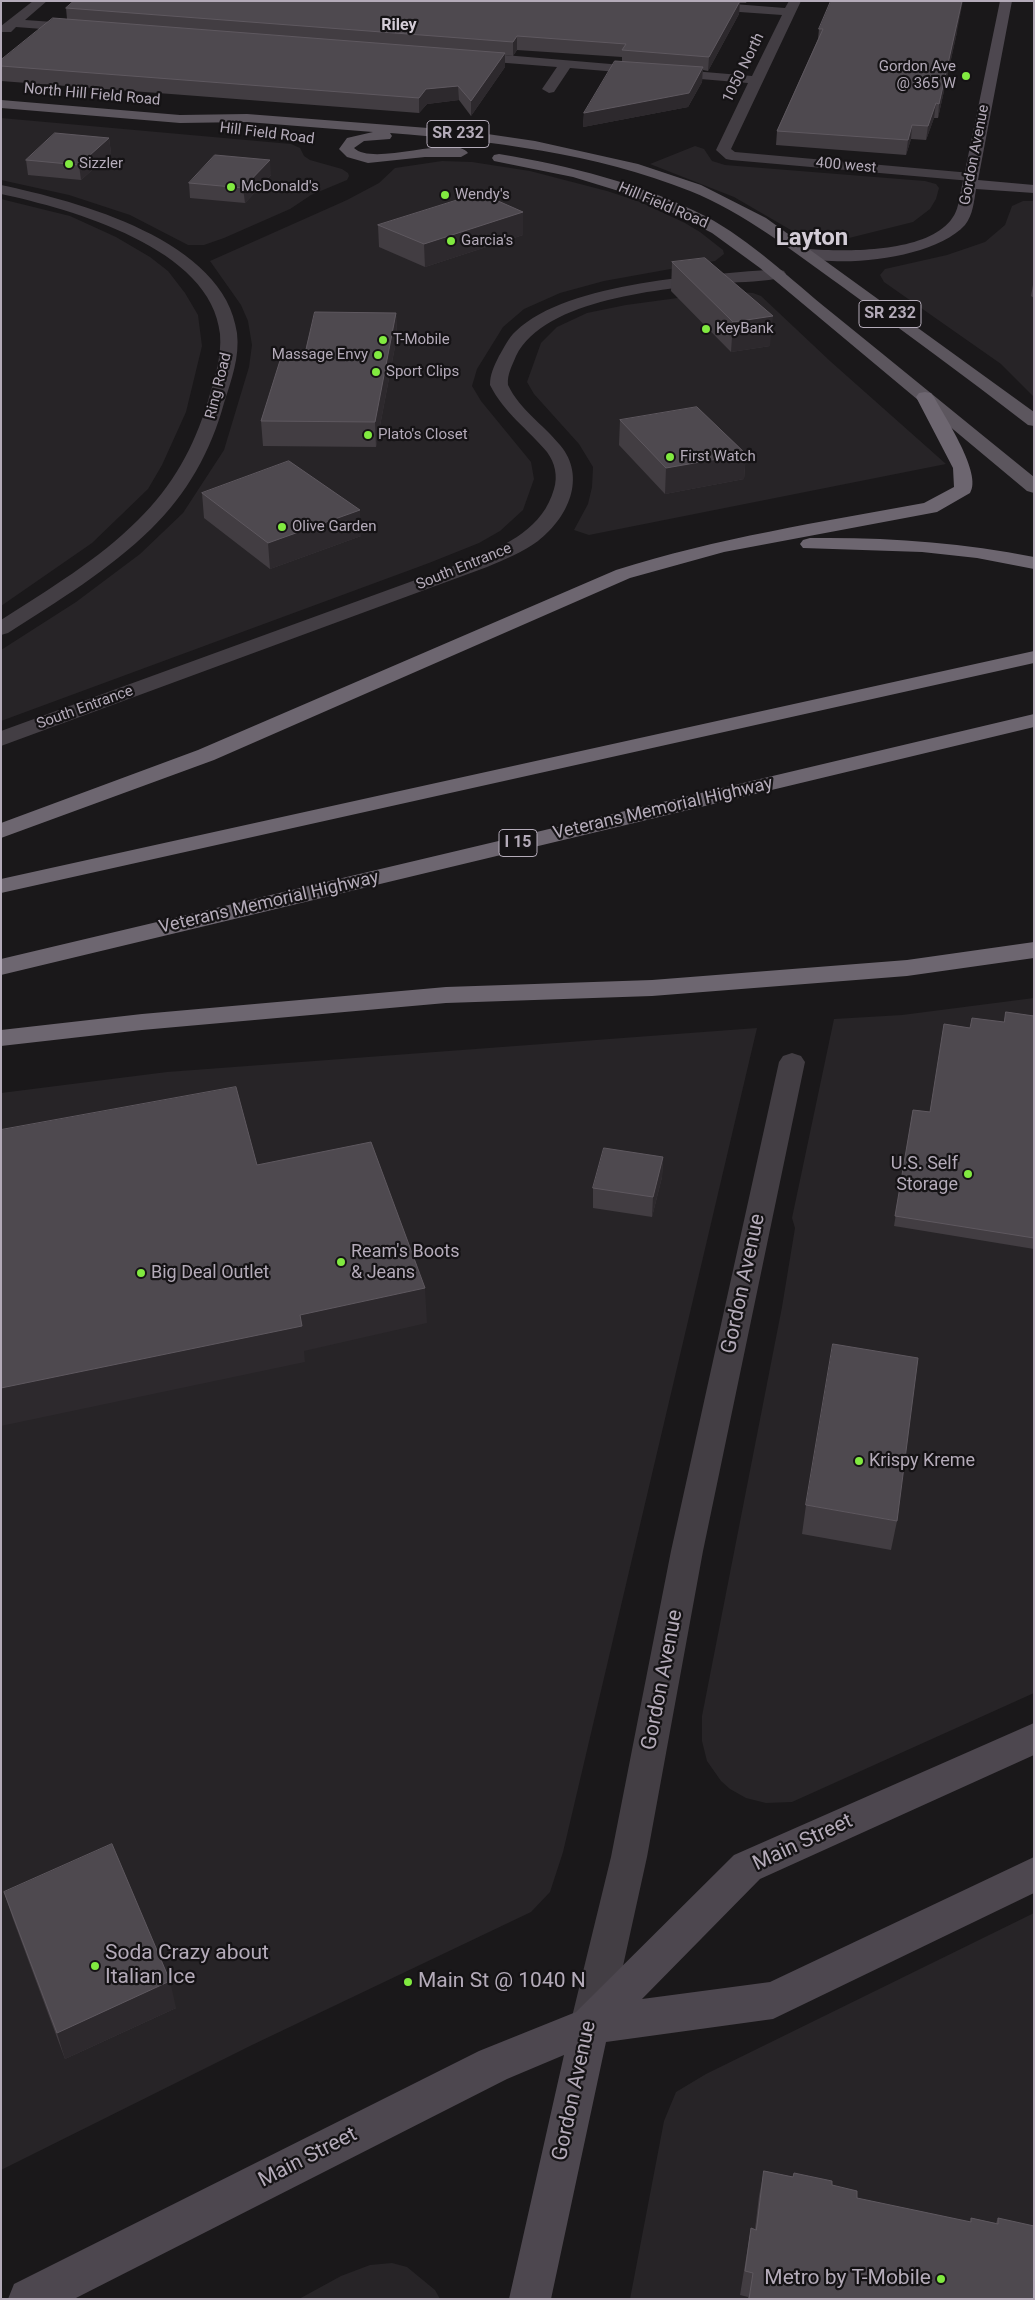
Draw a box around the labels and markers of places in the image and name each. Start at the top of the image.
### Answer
place label: Gordon Ave @ 365 W [879,58,956,93]
marker: Gordon Ave @ 365 W [960,70,972,82]
place label: Sizzler [79,155,123,173]
marker: Sizzler [63,158,75,170]
place label: McDonald's [241,178,319,196]
marker: McDonald's [225,181,237,193]
place label: Wendy's [455,186,510,204]
marker: Wendy's [439,189,451,201]
place label: Garcia's [461,232,513,250]
marker: Garcia's [445,235,457,247]
place label: KeyBank [716,320,774,338]
marker: KeyBank [700,323,712,335]
place label: T-Mobile [393,331,450,349]
marker: T-Mobile [377,334,389,346]
place label: Massage Envy [272,346,368,364]
marker: Massage Envy [372,349,384,361]
place label: Sport Clips [386,363,459,381]
marker: Sport Clips [370,366,382,378]
place label: Plato's Closet [378,426,468,444]
marker: Plato's Closet [362,429,374,441]
place label: First Watch [680,448,756,466]
marker: First Watch [664,451,676,463]
place label: Olive Garden [292,518,376,536]
marker: Olive Garden [276,521,288,533]
place label: U.S. Self Storage [891,1153,958,1196]
marker: U.S. Self Storage [962,1168,974,1180]
place label: Ream's Boots & Jeans [351,1241,459,1284]
marker: Ream's Boots & Jeans [335,1256,347,1268]
place label: Big Deal Outlet [151,1262,269,1284]
marker: Big Deal Outlet [135,1267,147,1279]
place label: Krispy Kreme [869,1450,975,1472]
marker: Krispy Kreme [853,1455,865,1467]
place label: Soda Crazy about Italian Ice [105,1941,269,1991]
marker: Soda Crazy about Italian Ice [89,1960,101,1972]
place label: Main St @ 1040 N [418,1969,586,1995]
marker: Main St @ 1040 N [402,1976,414,1988]
place label: Metro by T-Mobile [764,2266,931,2292]
marker: Metro by T-Mobile [935,2273,947,2285]

